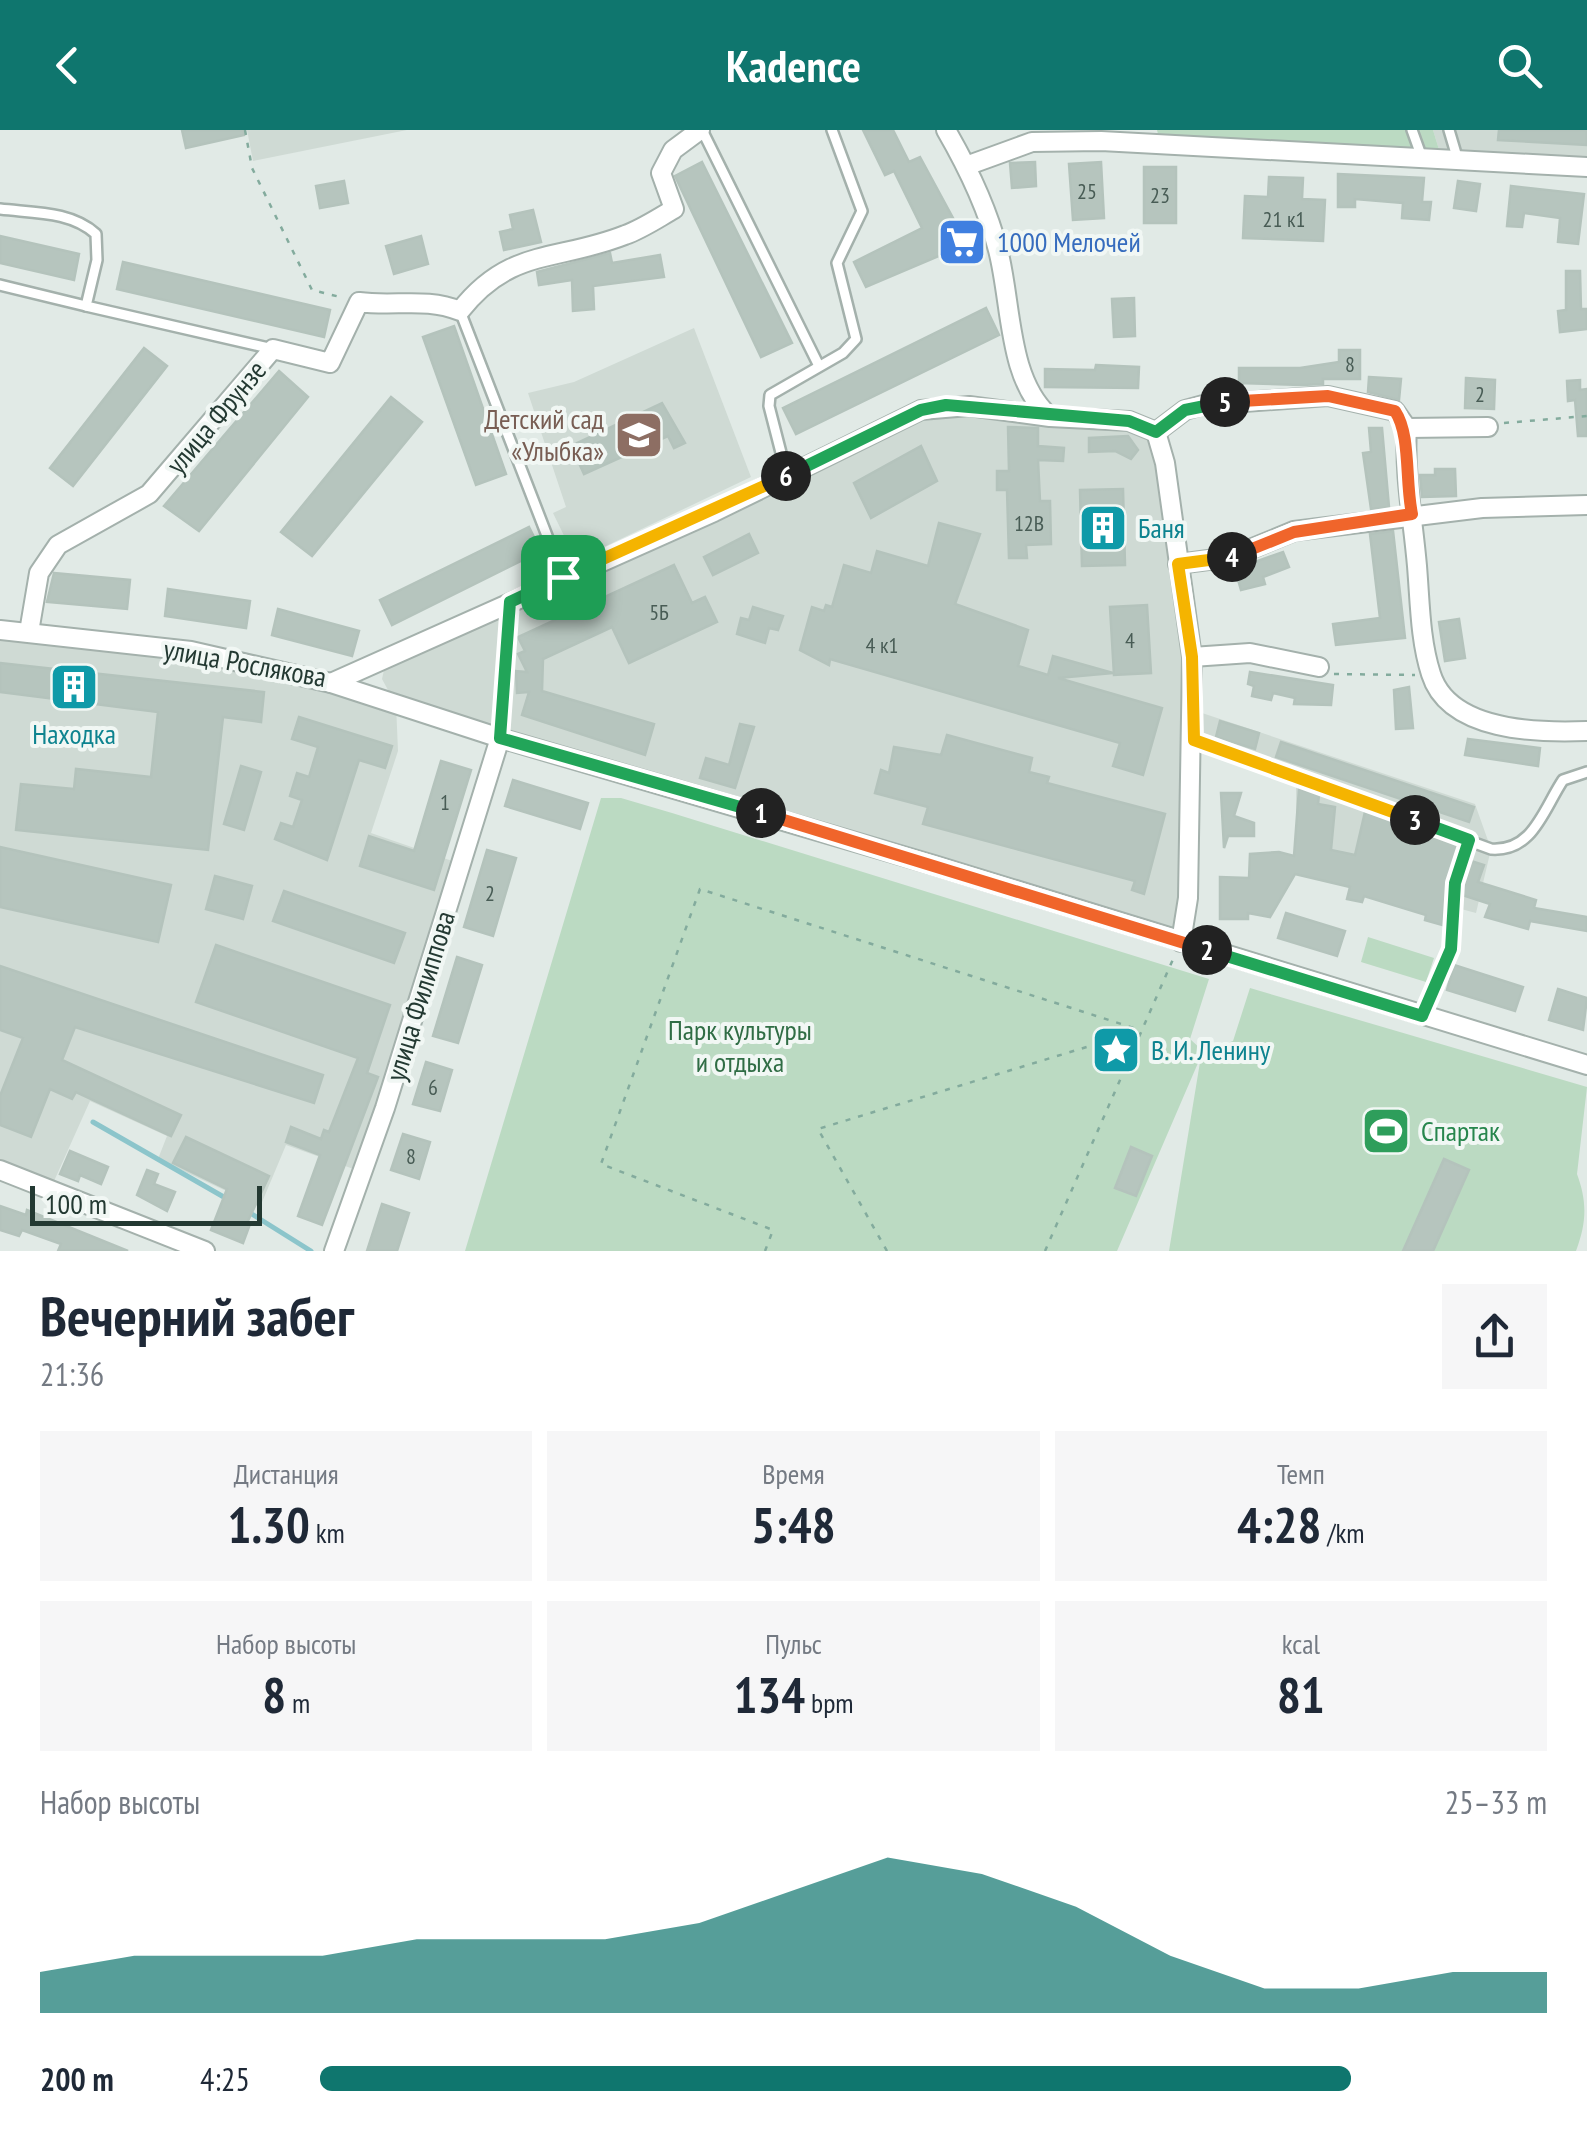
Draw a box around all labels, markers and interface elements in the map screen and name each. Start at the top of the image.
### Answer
text: Kadence [726,36,861,94]
icon: back [40,38,95,93]
icon: search [1492,38,1547,93]
house number: 25 [1077,177,1097,205]
house number: 23 [1150,181,1170,209]
house number: 21 к1 [1263,205,1305,233]
supermarket icon: 1000 Мелочей [936,216,988,268]
place label: 1000 Мелочей [997,223,1141,260]
house number: 8 [1345,350,1355,378]
street label: улица Фрунзе [157,352,274,481]
pin: 5 [1200,377,1250,427]
house number: 2 [1475,380,1485,408]
text: 5 [1218,383,1232,420]
place label: Детский сад «Улыбка» [484,400,604,469]
school or university icon: Детский сад «Улыбка» [613,409,665,461]
pin: 6 [761,451,811,501]
text: 6 [779,457,793,494]
building icon: Баня [1077,502,1129,554]
house number: 12В [1014,509,1044,537]
place label: Баня [1138,509,1185,546]
pin: 4 [1207,532,1257,582]
pin [521,535,606,620]
text: 4 [1225,538,1239,575]
icon: arrive [536,550,591,605]
house number: 5Б [649,598,669,626]
house number: 4 [1125,626,1135,654]
street label: улица Рослякова [161,630,329,695]
house number: 4 к1 [866,631,898,659]
building icon: Находка [48,661,100,713]
place label: Находка [32,715,116,752]
house number: 1 [440,788,450,816]
pin: 1 [736,788,786,838]
text: 1 [754,794,768,831]
pin: 3 [1390,795,1440,845]
text: 3 [1408,801,1422,838]
house number: 2 [485,879,495,907]
street label: улица Филиппова [376,906,463,1085]
pin: 2 [1182,925,1232,975]
text: 2 [1200,931,1214,968]
park label: Парк культуры и отдыха [668,1011,812,1080]
place icon: В. И. Ленину [1090,1024,1142,1076]
place label: В. И. Ленину [1151,1031,1271,1068]
house number: 6 [428,1073,438,1101]
sports icon: Спартак [1360,1105,1412,1157]
place label: Спартак [1421,1112,1500,1149]
house number: 8 [406,1142,416,1170]
scale bar [30,1181,262,1226]
text: 100 m [45,1185,107,1222]
text: Вечерний забег [40,1280,354,1351]
button: share [1442,1284,1547,1389]
text: 21:36 [40,1353,104,1395]
text: Дистанция [234,1455,339,1492]
text: Время [762,1455,825,1492]
text: Темп [1277,1455,1325,1492]
text: 1.30 [227,1492,310,1557]
text: 5:48 [751,1492,836,1557]
text: 4:28 [1237,1492,1321,1557]
text: km [310,1514,345,1551]
text: /km [1321,1514,1365,1551]
text: Набор высоты [216,1625,356,1662]
text: Пульс [765,1625,822,1662]
text: kcal [1282,1625,1320,1662]
text: 8 [262,1662,286,1727]
text: 134 [733,1662,805,1727]
text: 81 [1277,1662,1325,1727]
text: m [286,1684,310,1721]
text: bpm [805,1684,854,1721]
text: Набор высоты [40,1781,200,1823]
text: 25–33 m [1445,1781,1547,1823]
text: 200 m [40,2058,114,2100]
text: 4:25 [200,2058,250,2100]

